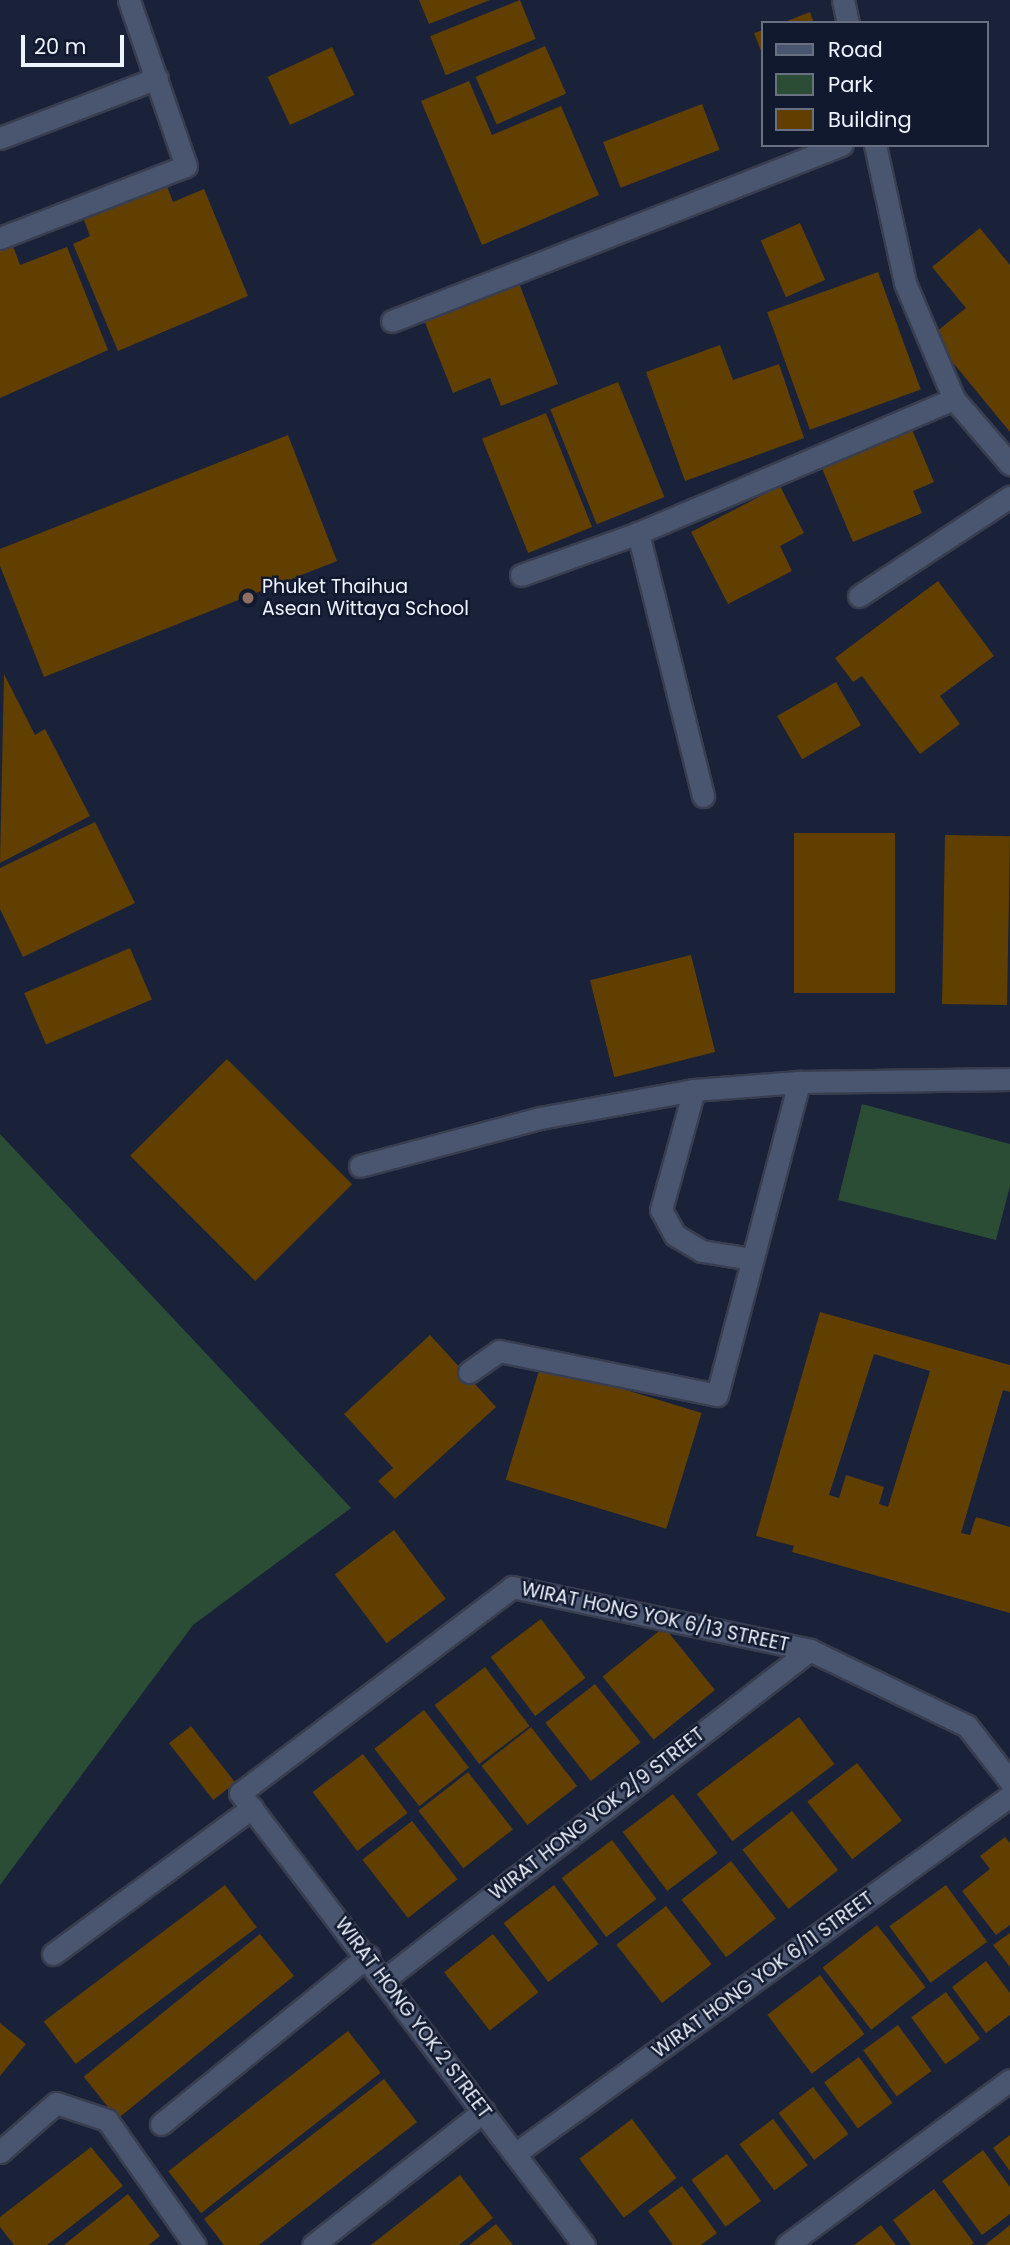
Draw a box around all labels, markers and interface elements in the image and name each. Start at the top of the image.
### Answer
scale bar [24,21,128,65]
legend [762,21,989,147]
text: 20 m [34,32,87,61]
text: Road [828,35,883,64]
text: Park [828,70,873,99]
text: Building [828,105,912,134]
place label: Phuket Thaihua Asean Wittaya School [262,576,469,620]
marker: Phuket Thaihua Asean Wittaya School [240,590,256,606]
street label: WIRAT HONG YOK 6/13 STREET [519,1577,791,1657]
street label: WIRAT HONG YOK 2/9 STREET [485,1723,709,1905]
street label: WIRAT HONG YOK 6/11 STREET [648,1887,878,2063]
street label: WIRAT HONG YOK 2 STREET [330,1913,496,2123]

